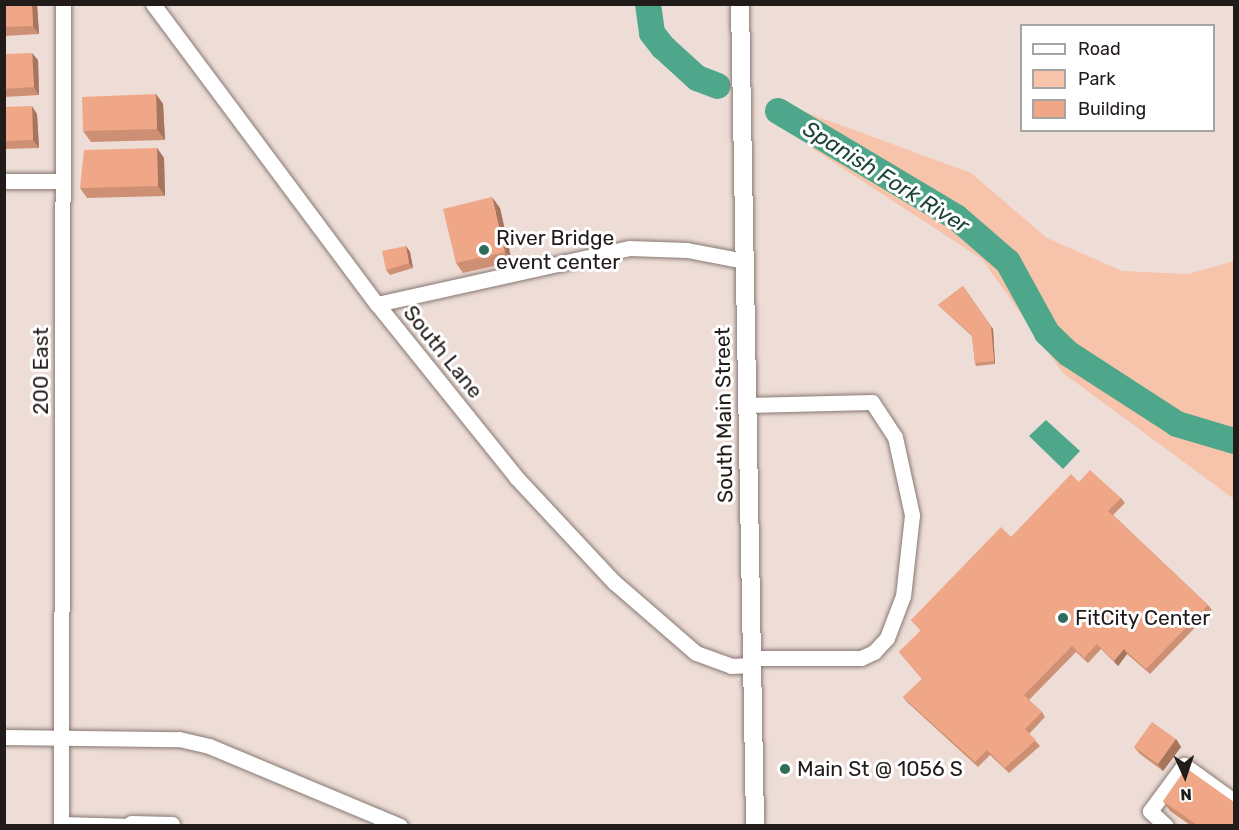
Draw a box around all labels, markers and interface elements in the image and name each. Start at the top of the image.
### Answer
legend [1020,24,1215,132]
text: Road [1078,38,1121,60]
text: Park [1078,68,1115,90]
text: Building [1078,98,1146,120]
water label: Spanish Fork River [798,115,974,239]
place label: River Bridge event center [496,225,620,275]
marker: River Bridge event center [477,243,491,257]
street label: South Lane [398,301,488,403]
street label: 200 East [28,327,54,415]
street label: South Main Street [710,327,738,503]
place label: FitCity Center [1075,605,1211,631]
marker: FitCity Center [1056,611,1070,625]
north arrow [1155,746,1215,806]
place label: Main St @ 1056 S [797,756,963,782]
marker: Main St @ 1056 S [778,762,792,776]
text: N [1180,785,1192,804]

